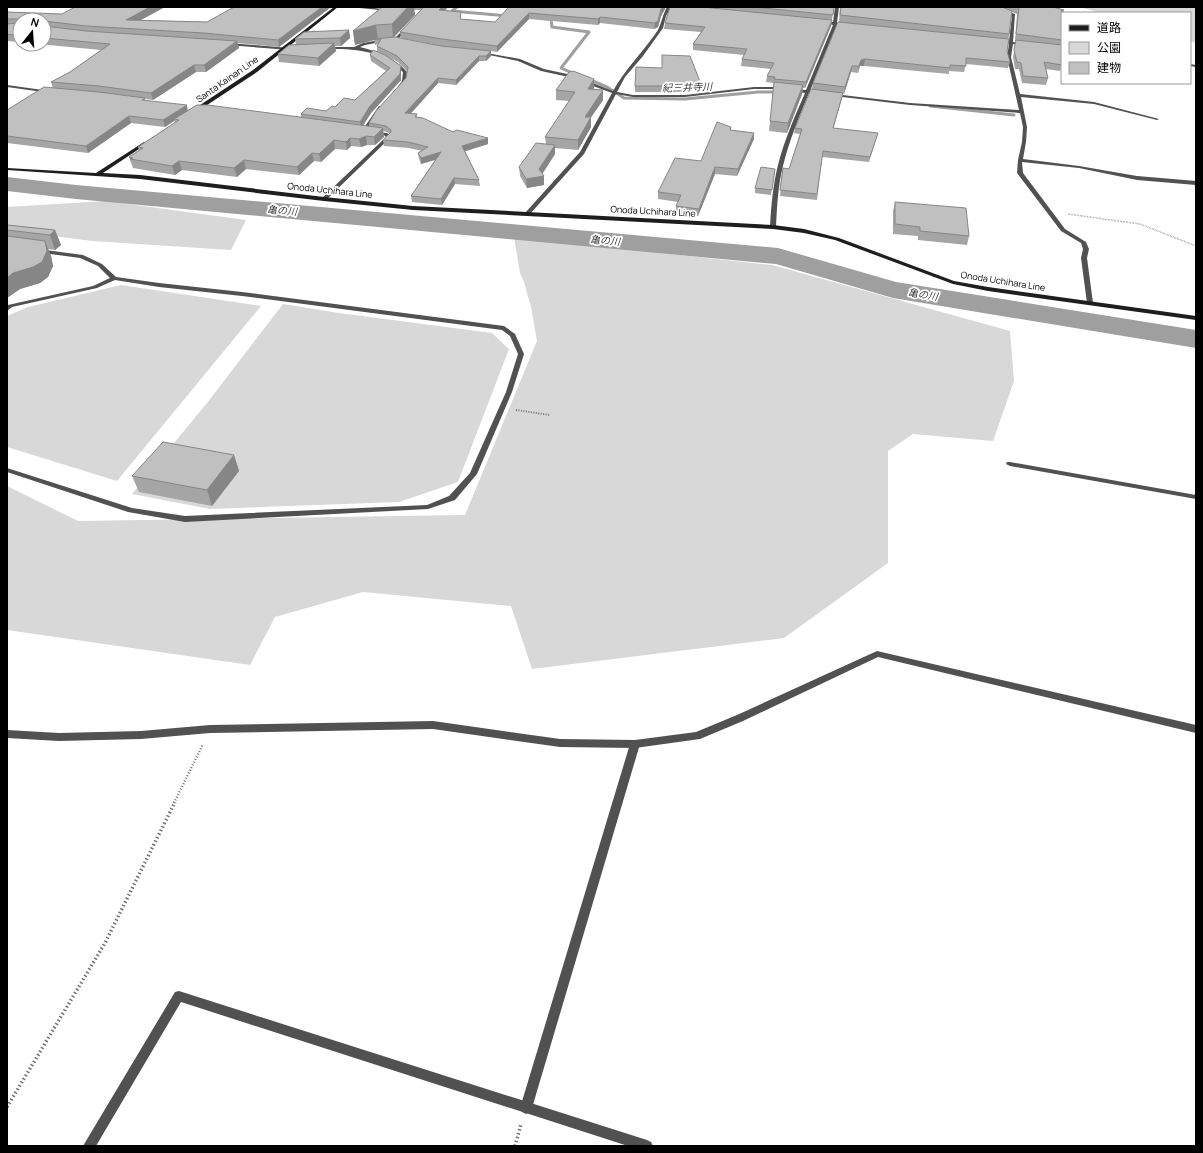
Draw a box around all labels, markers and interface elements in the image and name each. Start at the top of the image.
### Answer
north arrow [12,12,52,52]
legend [1061,12,1191,84]
text: N [29,14,41,30]
text: 道路 [1097,19,1121,36]
text: 公園 [1097,39,1121,56]
street label: Santa Kainan Line [193,53,261,105]
text: 建物 [1097,59,1121,76]
water label: 紀三井寺川 [662,79,713,95]
street label: Onoda Uchihara Line [287,179,373,201]
water label: 亀の川 [266,202,299,218]
street label: Onoda Uchihara Line [610,202,696,220]
water label: 亀の川 [589,232,622,248]
street label: Onoda Uchihara Line [960,268,1046,294]
water label: 亀の川 [907,285,940,303]

